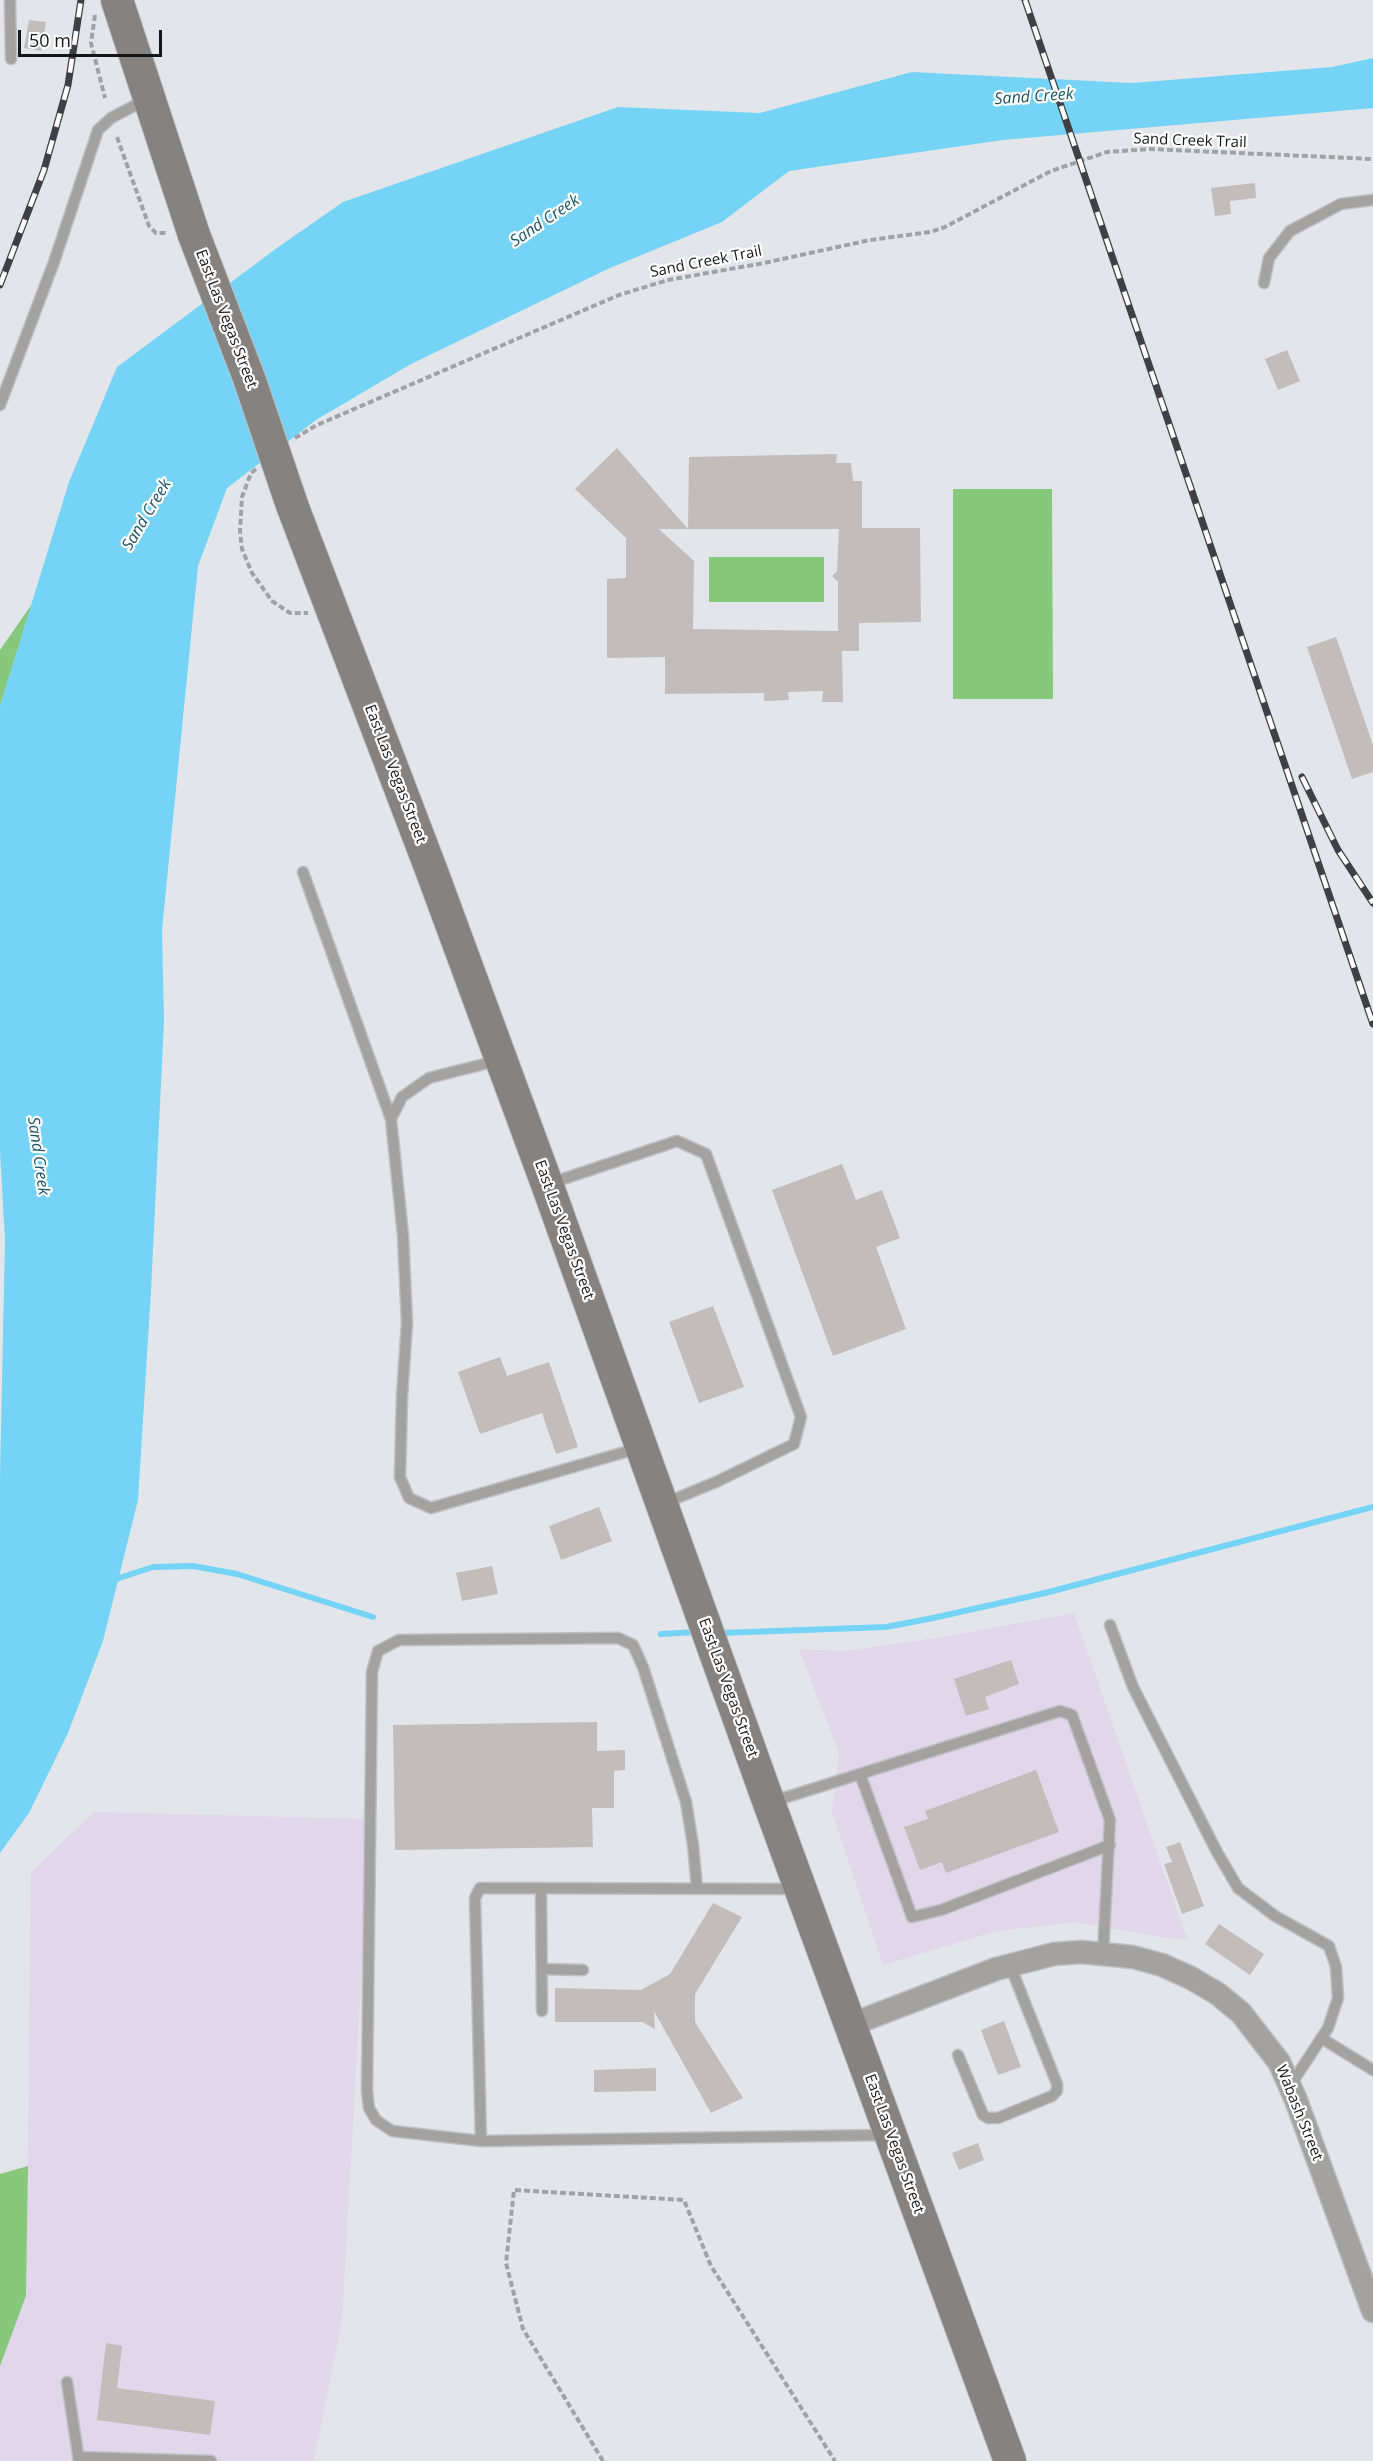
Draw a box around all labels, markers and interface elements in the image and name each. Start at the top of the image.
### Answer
scale bar [21,18,165,56]
text: 50 m [29,28,71,52]
water label: Sand Creek [994,85,1074,109]
street label: Sand Creek Trail [1133,130,1247,152]
water label: Sand Creek [507,191,583,251]
street label: Sand Creek Trail [649,242,763,282]
street label: East Las Vegas Street [191,247,261,391]
water label: Sand Creek [118,476,176,554]
street label: East Las Vegas Street [360,702,430,846]
water label: Sand Creek [23,1115,53,1197]
street label: East Las Vegas Street [530,1158,598,1302]
street label: East Las Vegas Street [694,1616,762,1760]
street label: Wabash Street [1272,2062,1326,2164]
street label: East Las Vegas Street [860,2072,928,2216]

